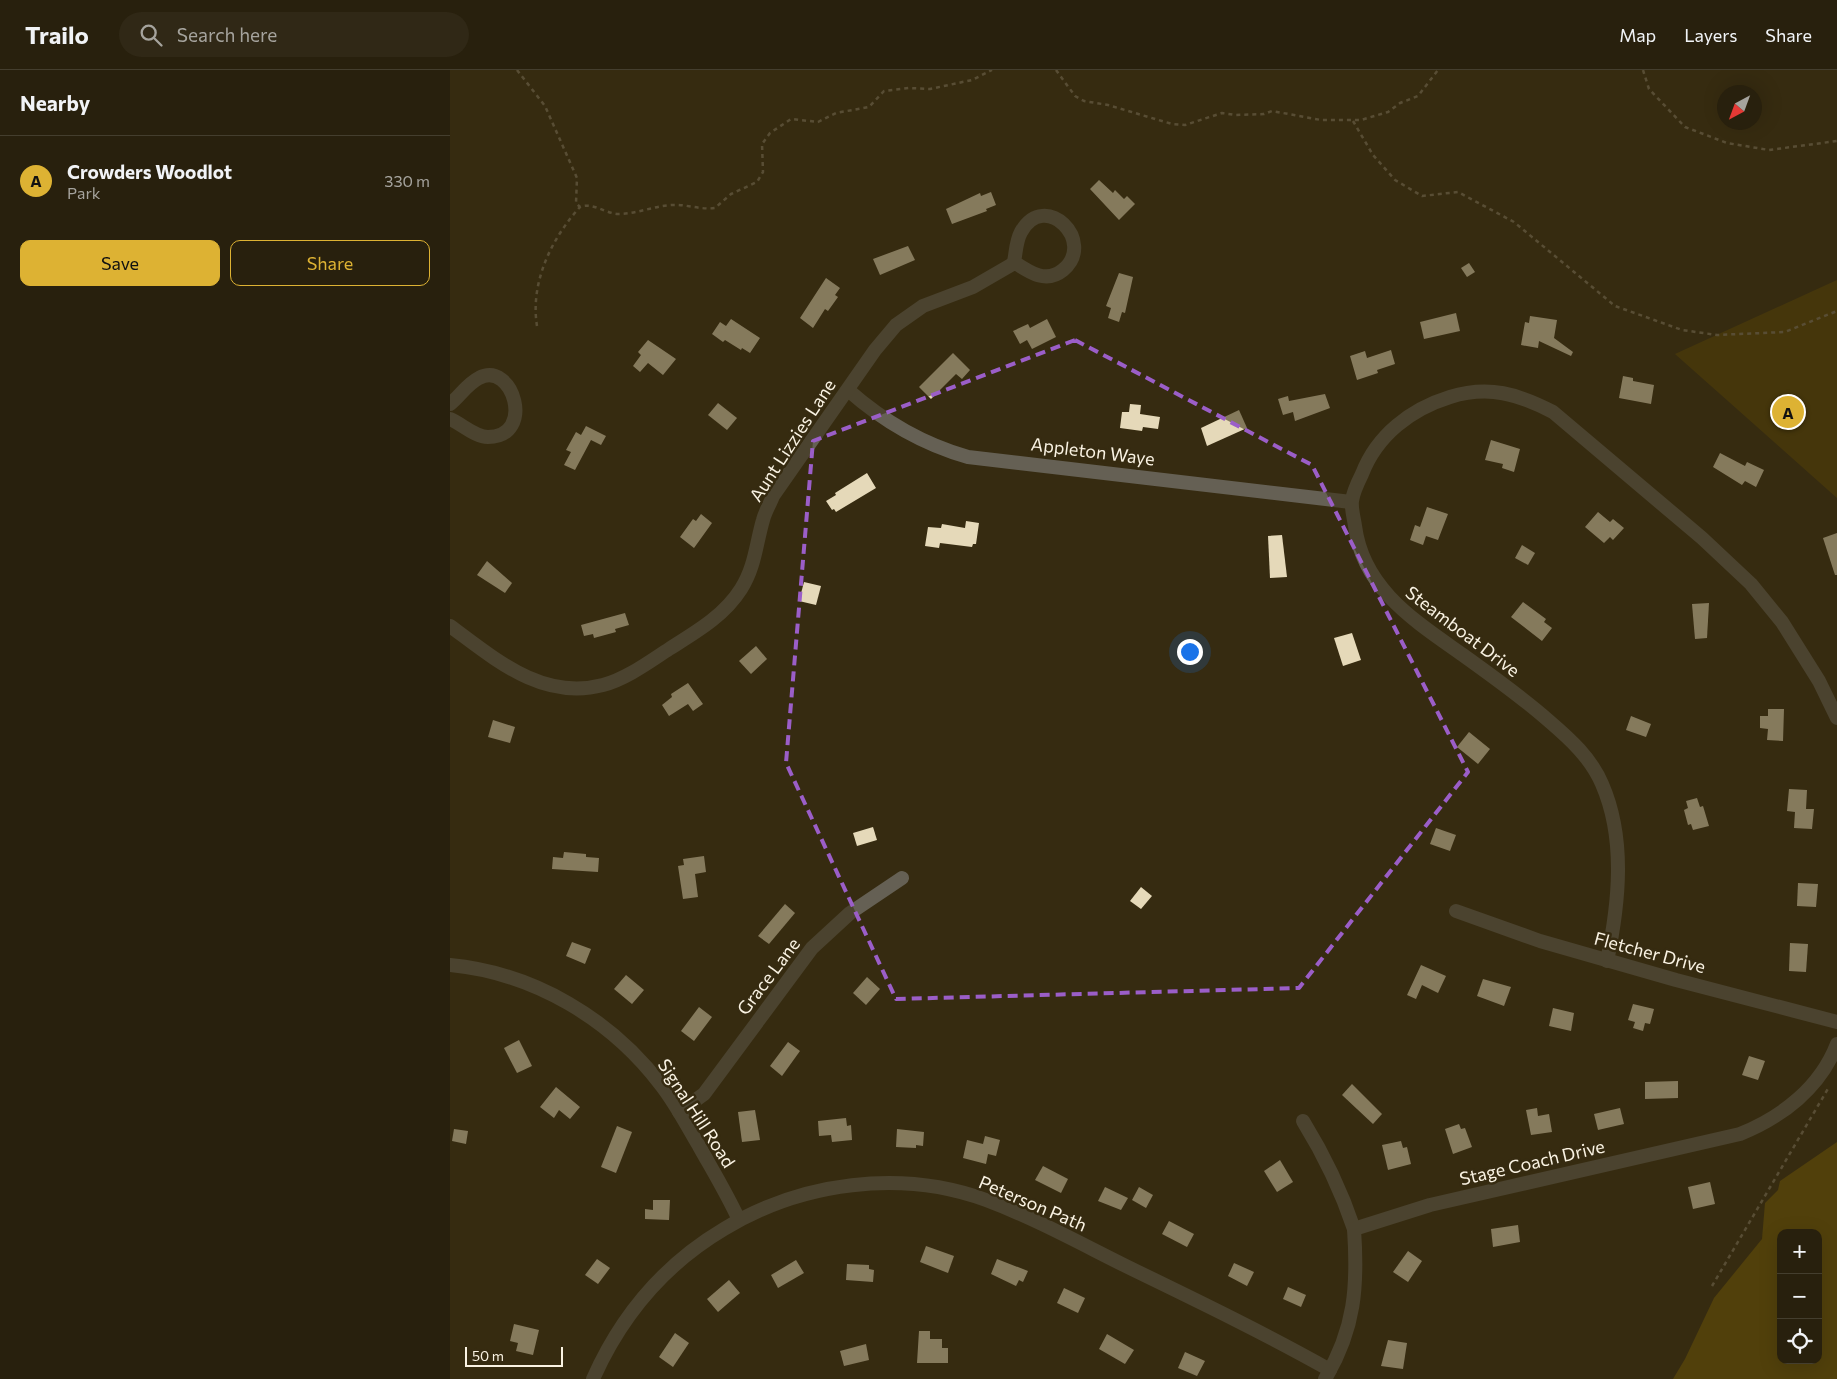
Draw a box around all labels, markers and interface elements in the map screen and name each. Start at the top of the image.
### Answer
search box [119,12,469,57]
text: Trailo [25,20,89,49]
icon: search [137,21,165,49]
text: Search here [177,23,277,46]
text: Map [1619,24,1656,46]
text: Layers [1684,24,1737,46]
text: Share [1765,24,1812,46]
north arrow [1717,85,1762,130]
text: Nearby [20,90,90,115]
text: Crowders Woodlot [67,160,232,183]
text: A [30,171,42,190]
text: 330 m [384,171,430,190]
text: Park [67,183,100,202]
button: Save [20,240,220,286]
button: Share [230,240,430,286]
street label: Aunt Lizzies Lane [744,375,840,505]
pin: A [1772,393,1804,431]
street label: Appleton Waye [1030,432,1156,470]
street label: Steamboat Drive [1402,581,1524,681]
your location [1177,639,1203,665]
street label: Fletcher Drive [1592,927,1708,977]
street label: Grace Lane [732,933,804,1019]
street label: Signal Hill Road [654,1054,740,1172]
street label: Stage Coach Drive [1457,1135,1607,1189]
street label: Peterson Path [976,1170,1090,1236]
map controls [1777,1229,1822,1364]
button: + [1777,1229,1822,1274]
button: − [1777,1274,1822,1319]
button: locate [1777,1319,1822,1364]
scale bar [465,1344,562,1367]
text: 50 m [472,1347,504,1364]

